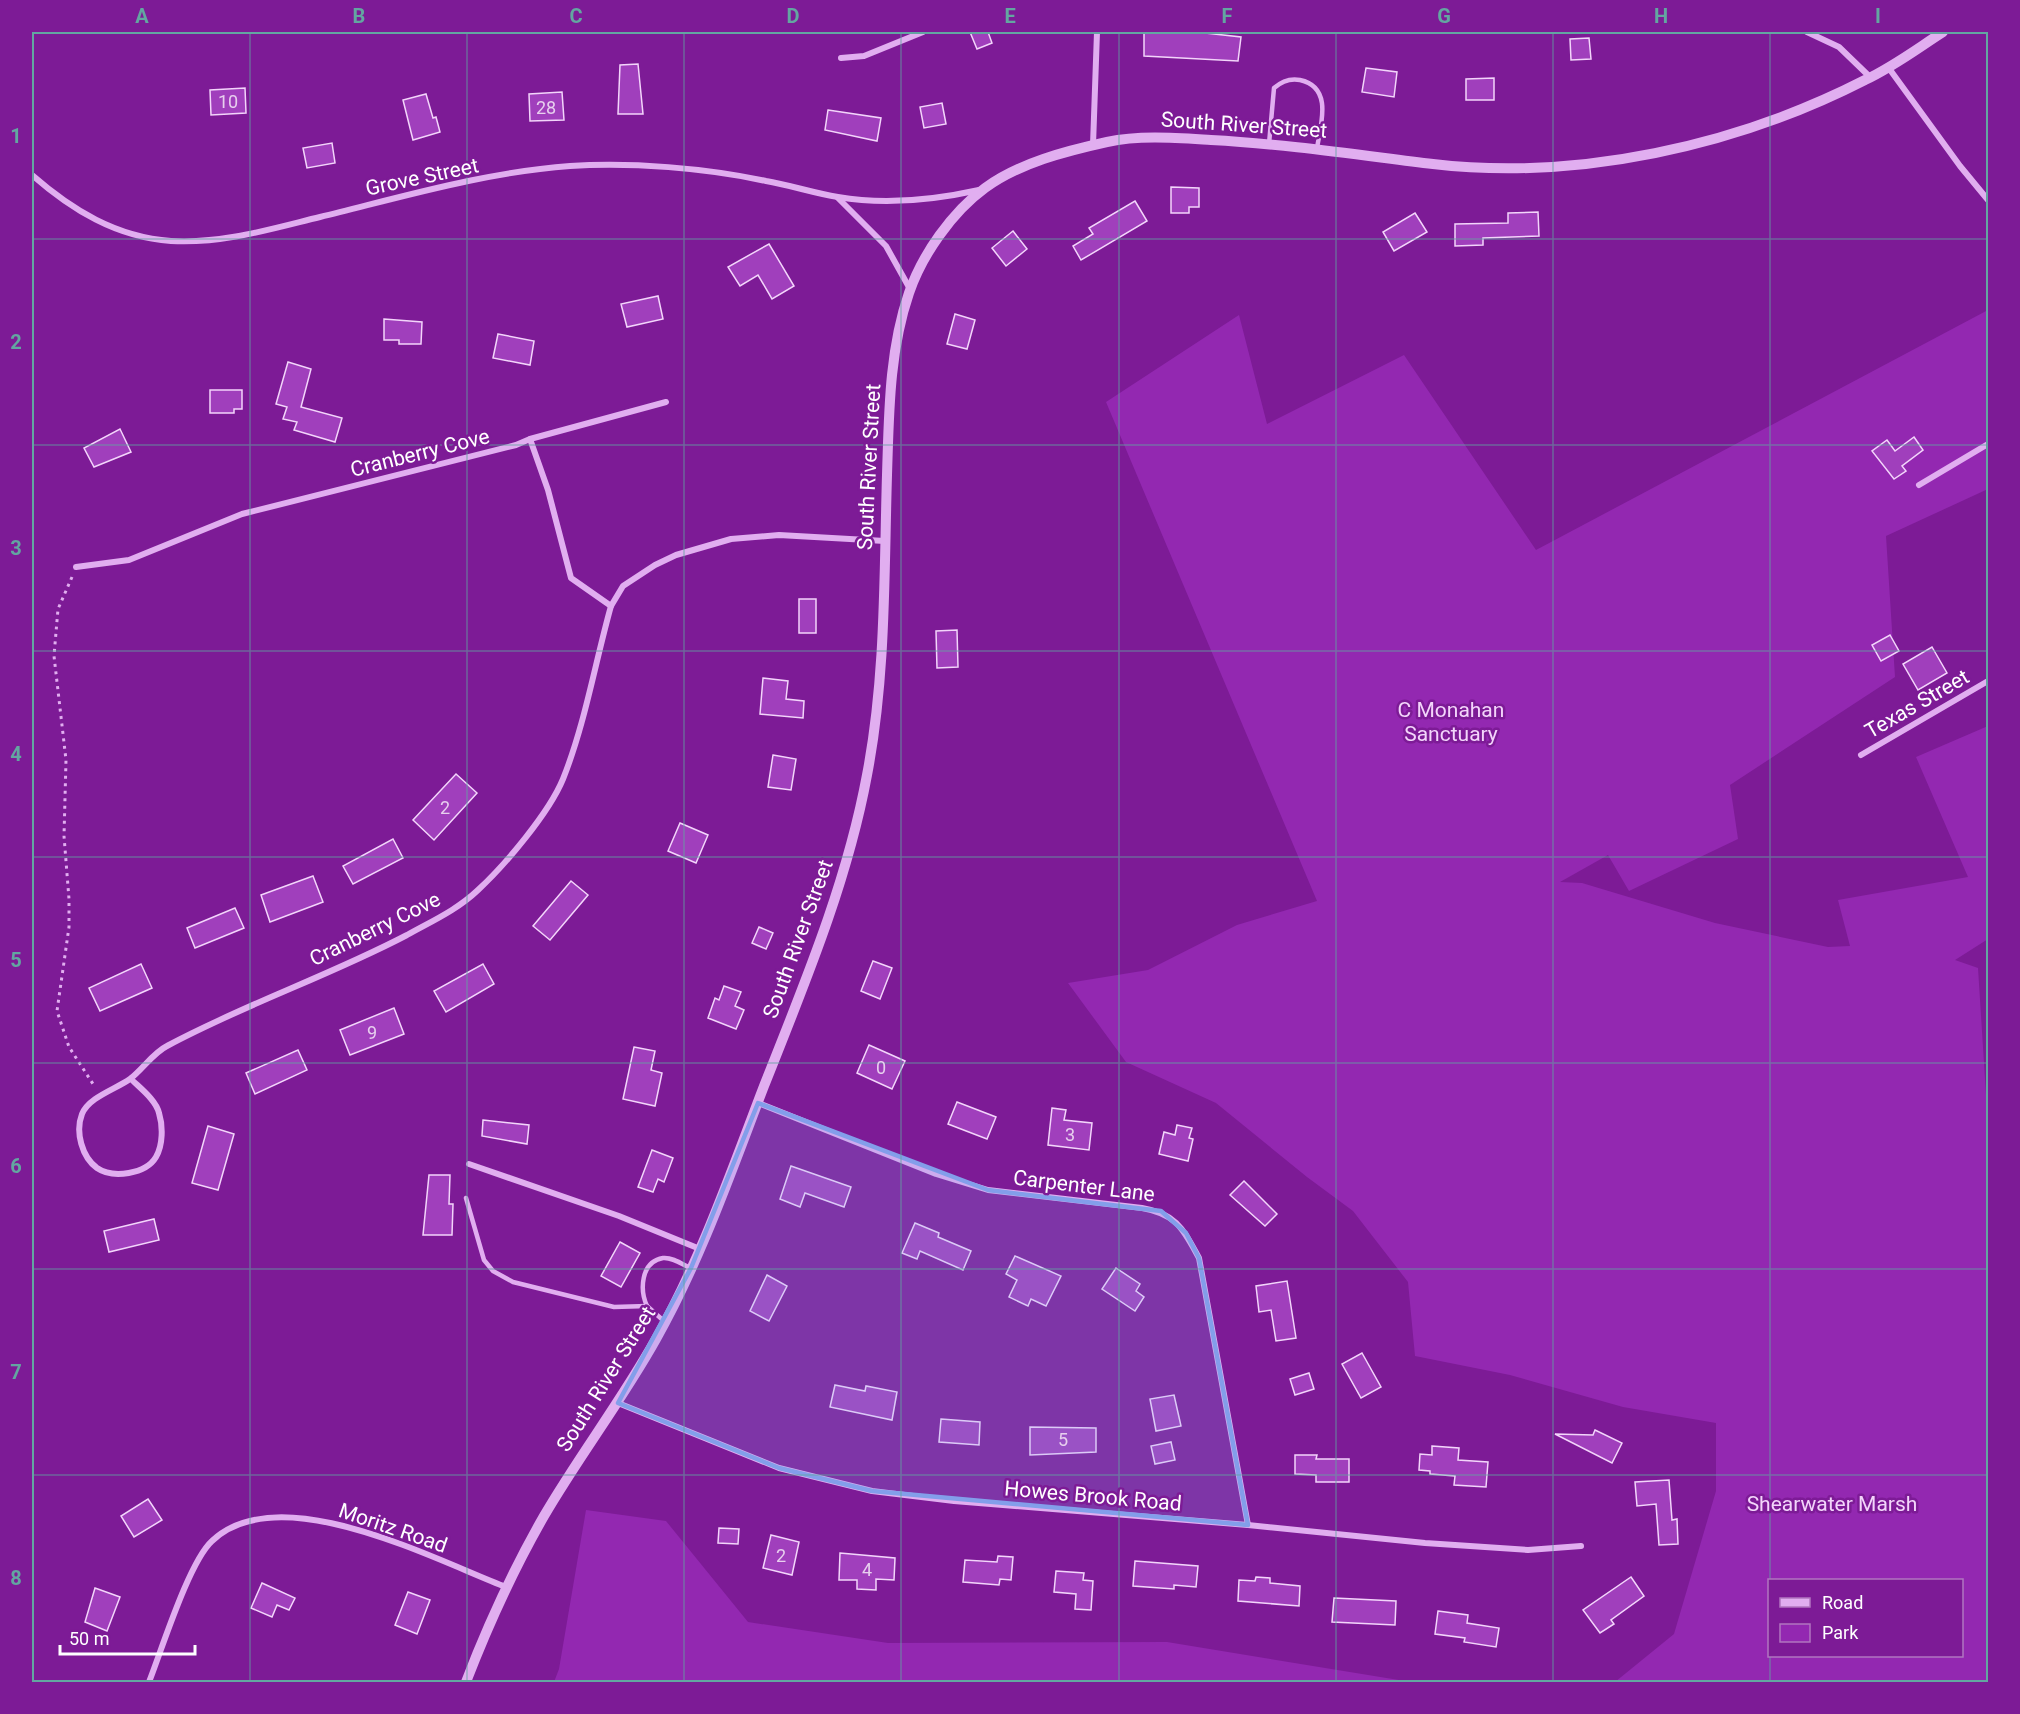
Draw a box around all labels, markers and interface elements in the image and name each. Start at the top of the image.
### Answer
text: A [135,4,149,28]
text: B [353,4,365,28]
text: C [569,4,583,28]
text: D [787,4,800,28]
text: E [1004,4,1016,28]
text: F [1222,4,1233,28]
text: G [1437,4,1451,28]
text: H [1654,4,1668,28]
text: I [1875,4,1881,28]
house number: 10 [218,91,238,112]
house number: 28 [536,97,556,118]
street label: South River Street [1160,107,1328,143]
text: 1 [10,124,22,148]
street label: Grove Street [363,153,481,201]
text: 2 [10,330,22,354]
street label: South River Street [853,383,885,551]
street label: Cranberry Cove [348,424,492,482]
text: 3 [10,536,22,560]
street label: Texas Street [1861,665,1973,743]
park label: C Monahan Sanctuary [1398,698,1504,746]
text: 4 [10,742,22,766]
house number: 2 [440,797,450,818]
street label: South River Street [758,856,838,1021]
street label: Cranberry Cove [306,887,444,971]
text: 5 [10,948,22,972]
house number: 9 [367,1022,377,1043]
house number: 0 [876,1057,886,1078]
house number: 3 [1065,1124,1075,1145]
text: 6 [10,1154,22,1178]
street label: Carpenter Lane [1012,1165,1156,1207]
street label: South River Street [552,1302,660,1456]
text: 7 [10,1360,22,1384]
house number: 5 [1058,1429,1068,1450]
street label: Howes Brook Road [1003,1476,1183,1516]
park label: Shearwater Marsh [1747,1492,1917,1516]
street label: Moritz Road [336,1498,450,1558]
house number: 2 [776,1545,786,1566]
house number: 4 [862,1559,872,1580]
text: 8 [10,1566,22,1590]
legend [1768,1579,1963,1657]
text: Road [1822,1592,1863,1613]
scale bar [60,1618,195,1656]
text: Park [1822,1622,1859,1643]
text: 50 m [69,1628,109,1649]

